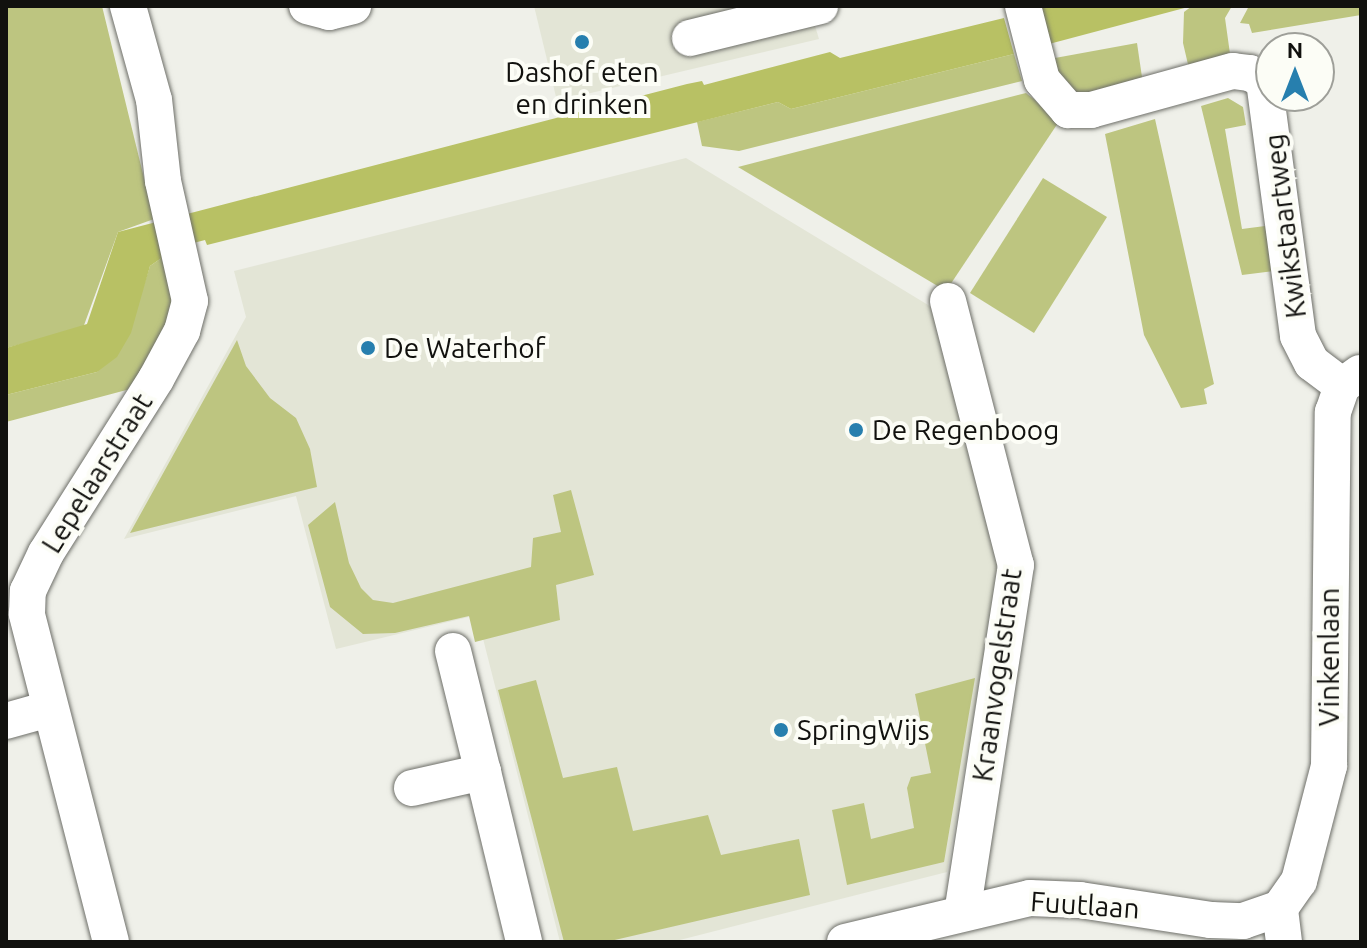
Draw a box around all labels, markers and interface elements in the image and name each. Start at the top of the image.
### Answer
north arrow [1255,32,1335,112]
marker: Dashof eten en drinken [573,33,591,51]
text: N [1287,37,1303,62]
place label: Dashof eten en drinken [505,55,659,121]
street label: Kwikstaartweg [1257,132,1313,320]
place label: De Waterhof [384,331,545,365]
marker: De Waterhof [359,339,377,357]
street label: Lepelaarstraat [35,387,159,559]
place label: De Regenboog [872,413,1059,447]
marker: De Regenboog [847,421,865,439]
street label: Kraanvogelstraat [965,566,1029,784]
street label: Vinkenlaan [1312,588,1346,726]
place label: SpringWijs [797,713,930,747]
marker: SpringWijs [772,721,790,739]
street label: Fuutlaan [1029,884,1141,926]

